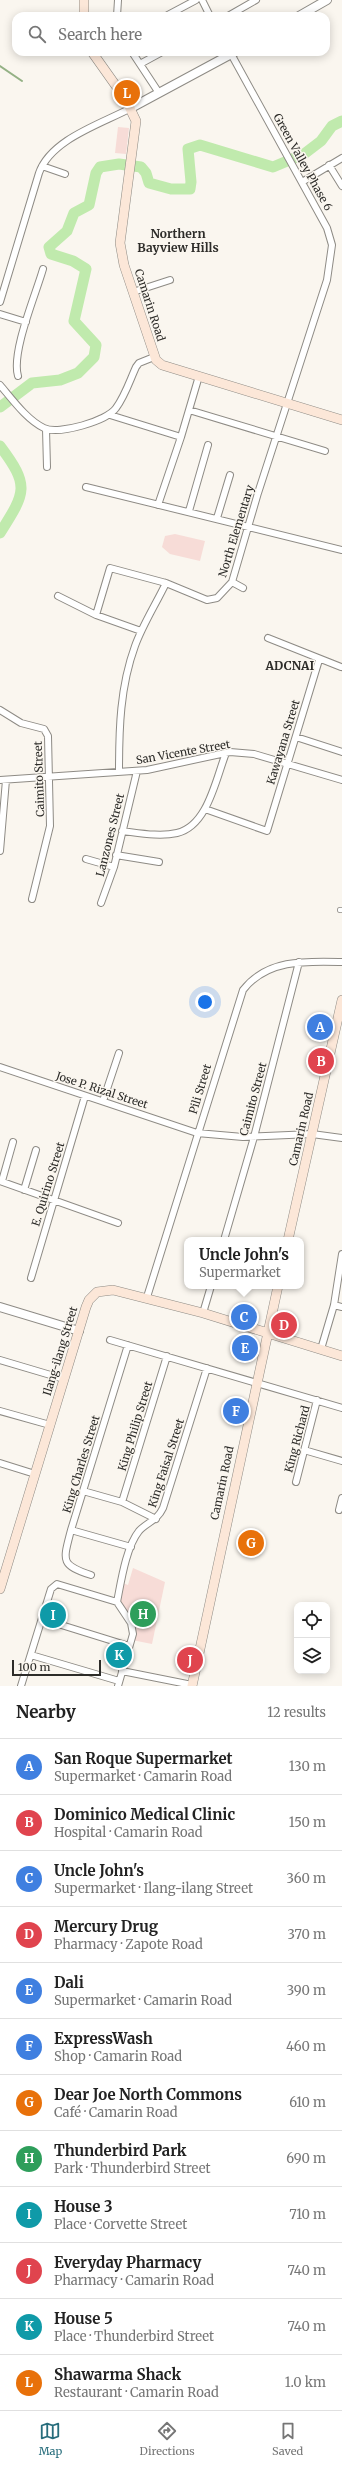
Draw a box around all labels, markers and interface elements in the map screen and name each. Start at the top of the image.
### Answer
search box [12,12,330,56]
icon: search [26,23,48,45]
text: Search here [58,25,142,44]
pin: L [114,78,140,108]
street label: Green Valley Phase 6 [270,111,336,213]
district label: Northern Bayview Hills [137,226,219,255]
street label: Camarin Road [132,267,168,343]
street label: North Elementary [215,483,257,579]
district label: ADCNAI [265,658,315,673]
street label: Kawayana Street [263,697,303,786]
street label: San Vicente Street [135,737,232,767]
street label: Caimito Street [31,740,47,817]
street label: Lanzones Street [93,791,127,878]
your location [195,992,215,1012]
pin: A [307,1012,333,1042]
pin: B [308,1046,334,1076]
street label: Caimito Street [236,1060,270,1137]
street label: Pili Street [186,1062,214,1116]
street label: Jose P. Rizal Street [53,1068,150,1112]
street label: Camarin Road [286,1090,316,1167]
street label: E. Quirino Street [29,1140,68,1228]
popup [184,1237,304,1289]
text: Uncle John's [199,1245,289,1264]
text: Supermarket [199,1264,281,1281]
pin: C [231,1302,257,1332]
street label: Ilang-ilang Street [40,1304,80,1397]
pin: D [271,1310,297,1340]
pin: E [232,1333,258,1363]
street label: King Philip Street [115,1379,156,1473]
pin: F [223,1396,249,1426]
street label: King Richard [281,1404,313,1474]
street label: King Charles Street [59,1413,103,1515]
street label: King Faisal Street [145,1416,187,1509]
street label: Camarin Road [207,1444,237,1521]
pin: G [238,1528,264,1558]
pin: H [130,1599,156,1629]
pin: I [40,1600,66,1630]
map controls [294,1602,330,1674]
button: locate [294,1602,330,1638]
button: layers [294,1638,330,1674]
pin: K [106,1640,132,1670]
pin: J [177,1645,203,1675]
scale bar [12,1658,101,1677]
text: 100 m [18,1660,50,1674]
text: Nearby [16,1701,76,1723]
text: 12 results [267,1704,326,1721]
text: San Roque Supermarket [54,1749,233,1768]
text: A [24,1758,34,1775]
text: 130 m [289,1758,326,1775]
text: Supermarket · Camarin Road [54,1768,232,1785]
text: Dominico Medical Clinic [54,1805,235,1824]
text: B [24,1814,34,1831]
text: 150 m [289,1814,326,1831]
text: Hospital · Camarin Road [54,1824,203,1841]
text: Uncle John's [54,1861,144,1880]
text: C [25,1870,33,1887]
text: 360 m [287,1870,326,1887]
text: Supermarket · Ilang-ilang Street [54,1880,253,1897]
text: Mercury Drug [54,1917,158,1936]
text: D [24,1926,34,1943]
text: 370 m [288,1926,326,1943]
text: Pharmacy · Zapote Road [54,1936,203,1953]
text: Dali [54,1973,84,1992]
text: E [25,1982,33,1999]
text: 390 m [287,1982,326,1999]
text: Supermarket · Camarin Road [54,1992,232,2009]
text: ExpressWash [54,2029,153,2048]
text: F [25,2038,33,2055]
text: 460 m [286,2038,326,2055]
text: Shop · Camarin Road [54,2048,182,2065]
text: Dear Joe North Commons [54,2085,242,2104]
text: G [24,2094,34,2111]
text: 610 m [289,2094,326,2111]
text: Café · Camarin Road [54,2104,178,2121]
text: Thunderbird Park [54,2141,187,2160]
text: H [24,2150,34,2167]
text: 690 m [286,2150,326,2167]
text: Park · Thunderbird Street [54,2160,210,2177]
text: House 3 [54,2197,113,2216]
text: I [26,2206,32,2223]
text: 710 m [289,2206,326,2223]
text: Place · Corvette Street [54,2216,187,2233]
text: Everyday Pharmacy [54,2253,201,2272]
text: J [26,2262,32,2279]
text: 740 m [287,2262,326,2279]
text: Pharmacy · Camarin Road [54,2272,214,2289]
text: House 5 [54,2309,113,2328]
text: K [24,2318,34,2335]
text: 740 m [287,2318,326,2335]
text: Place · Thunderbird Street [54,2328,214,2345]
text: Shawarma Shack [54,2365,181,2384]
text: L [25,2374,33,2391]
text: 1.0 km [285,2374,326,2391]
text: Restaurant · Camarin Road [54,2384,219,2401]
tab: Map [39,2420,62,2458]
tab: Directions [140,2420,195,2458]
tab: Saved [272,2420,303,2458]

